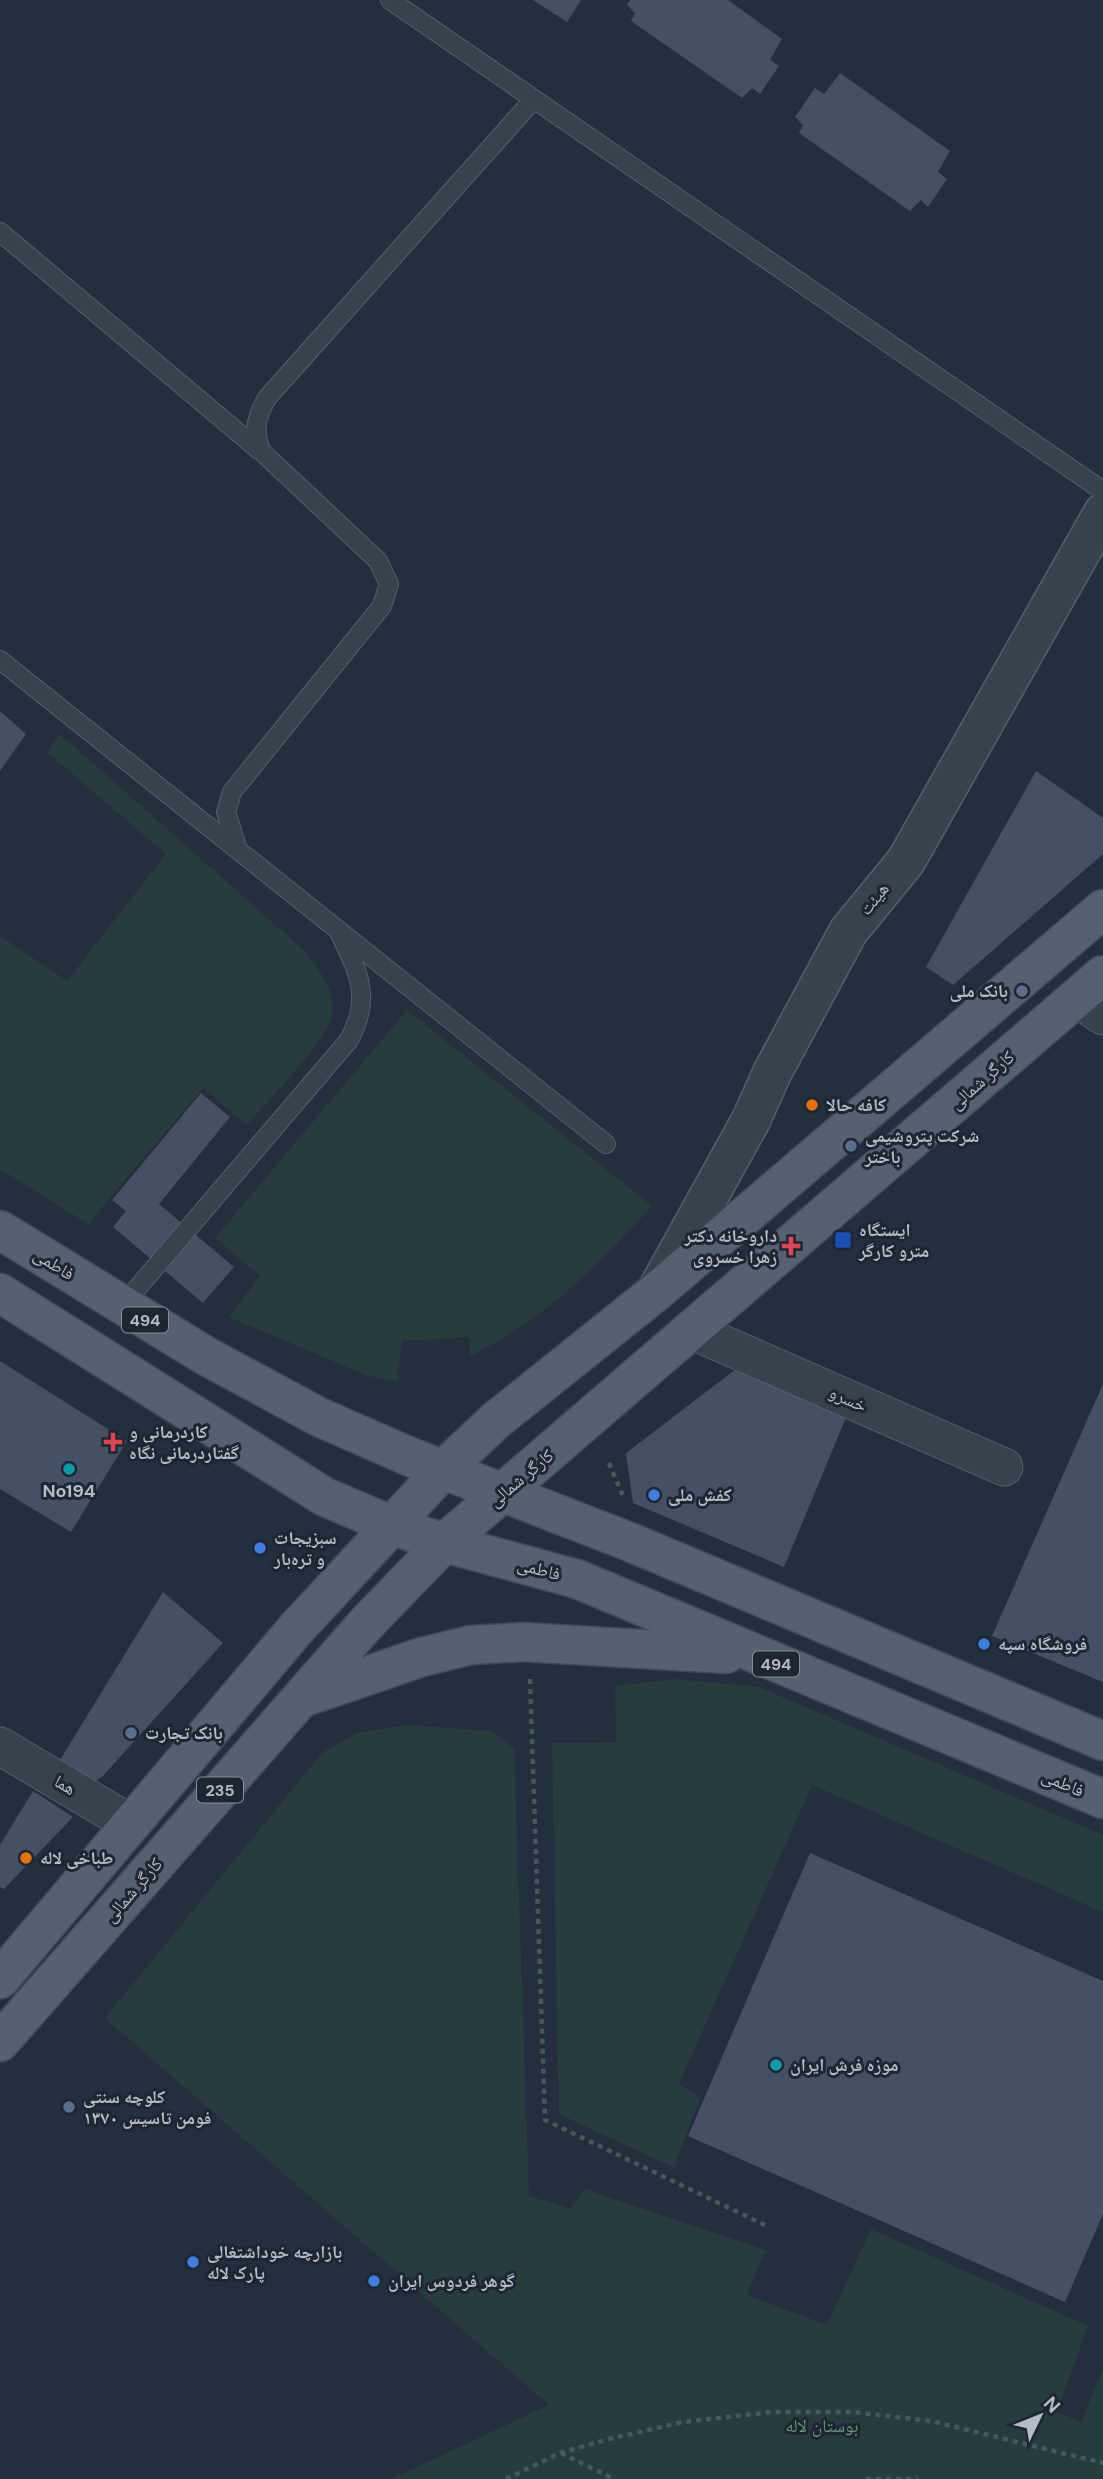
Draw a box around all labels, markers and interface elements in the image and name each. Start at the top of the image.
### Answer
street label: هیئت [853,878,895,920]
place label: بانک ملی [950,979,1008,1003]
marker: بانک ملی [1014,983,1030,999]
street label: کارگر شمالی [944,1045,1020,1115]
place label: کافه حالا [826,1093,886,1117]
marker: کافه حالا [804,1097,820,1113]
place label: شرکت پتروشیمی باختر [864,1124,979,1169]
marker: شرکت پتروشیمی باختر [843,1138,859,1154]
place label: ایستگاه مترو کارگر [858,1218,929,1263]
place label: داروخانه دکتر زهرا خسروی [683,1224,777,1269]
marker: ایستگاه مترو کارگر [833,1230,853,1250]
marker: داروخانه دکتر زهرا خسروی [783,1238,799,1254]
street label: فاطمی [29,1242,79,1286]
road number: 494 [122,1308,168,1332]
street label: خسرو [825,1380,871,1418]
place label: کاردرمانی و گفتاردرمانی نگاه [129,1420,239,1465]
marker: کاردرمانی و گفتاردرمانی نگاه [103,1432,123,1452]
street label: کارگر شمالی [483,1443,559,1512]
marker: No194 [61,1461,77,1477]
place label: No194 [42,1479,96,1503]
place label: کفش ملی [668,1483,732,1507]
marker: کفش ملی [646,1487,662,1503]
place label: سبزیجات و تره‌بار [273,1526,337,1571]
marker: سبزیجات و تره‌بار [252,1540,268,1556]
street label: فاطمی [515,1552,563,1586]
place label: فروشگاه سپه [998,1632,1087,1656]
marker: فروشگاه سپه [976,1636,992,1652]
road number: 494 [753,1652,799,1676]
place label: بانک تجارت [145,1721,223,1745]
marker: بانک تجارت [123,1725,139,1741]
street label: فاطمی [1038,1763,1088,1803]
street label: هما [50,1769,80,1801]
road number: 235 [197,1778,243,1802]
place label: طباخی لاله [40,1846,113,1870]
marker: طباخی لاله [18,1850,34,1866]
street label: کارگر شمالی [98,1852,168,1928]
place label: موزه فرش ایران [790,2053,898,2077]
marker: موزه فرش ایران [768,2057,784,2073]
place label: کلوچه سنتی فومن تاسیس ۱۳۷۰ [83,2085,212,2130]
marker: کلوچه سنتی فومن تاسیس ۱۳۷۰ [61,2099,77,2115]
place label: بازارچه خوداشتغالی پارک لاله [207,2240,342,2285]
marker: بازارچه خوداشتغالی پارک لاله [185,2254,201,2270]
place label: گوهر فردوس ایران [388,2269,515,2293]
marker: گوهر فردوس ایران [366,2273,382,2289]
north arrow [1005,2381,1075,2451]
text: N [1038,2391,1066,2418]
park label: بوستان لاله [786,2414,858,2438]

